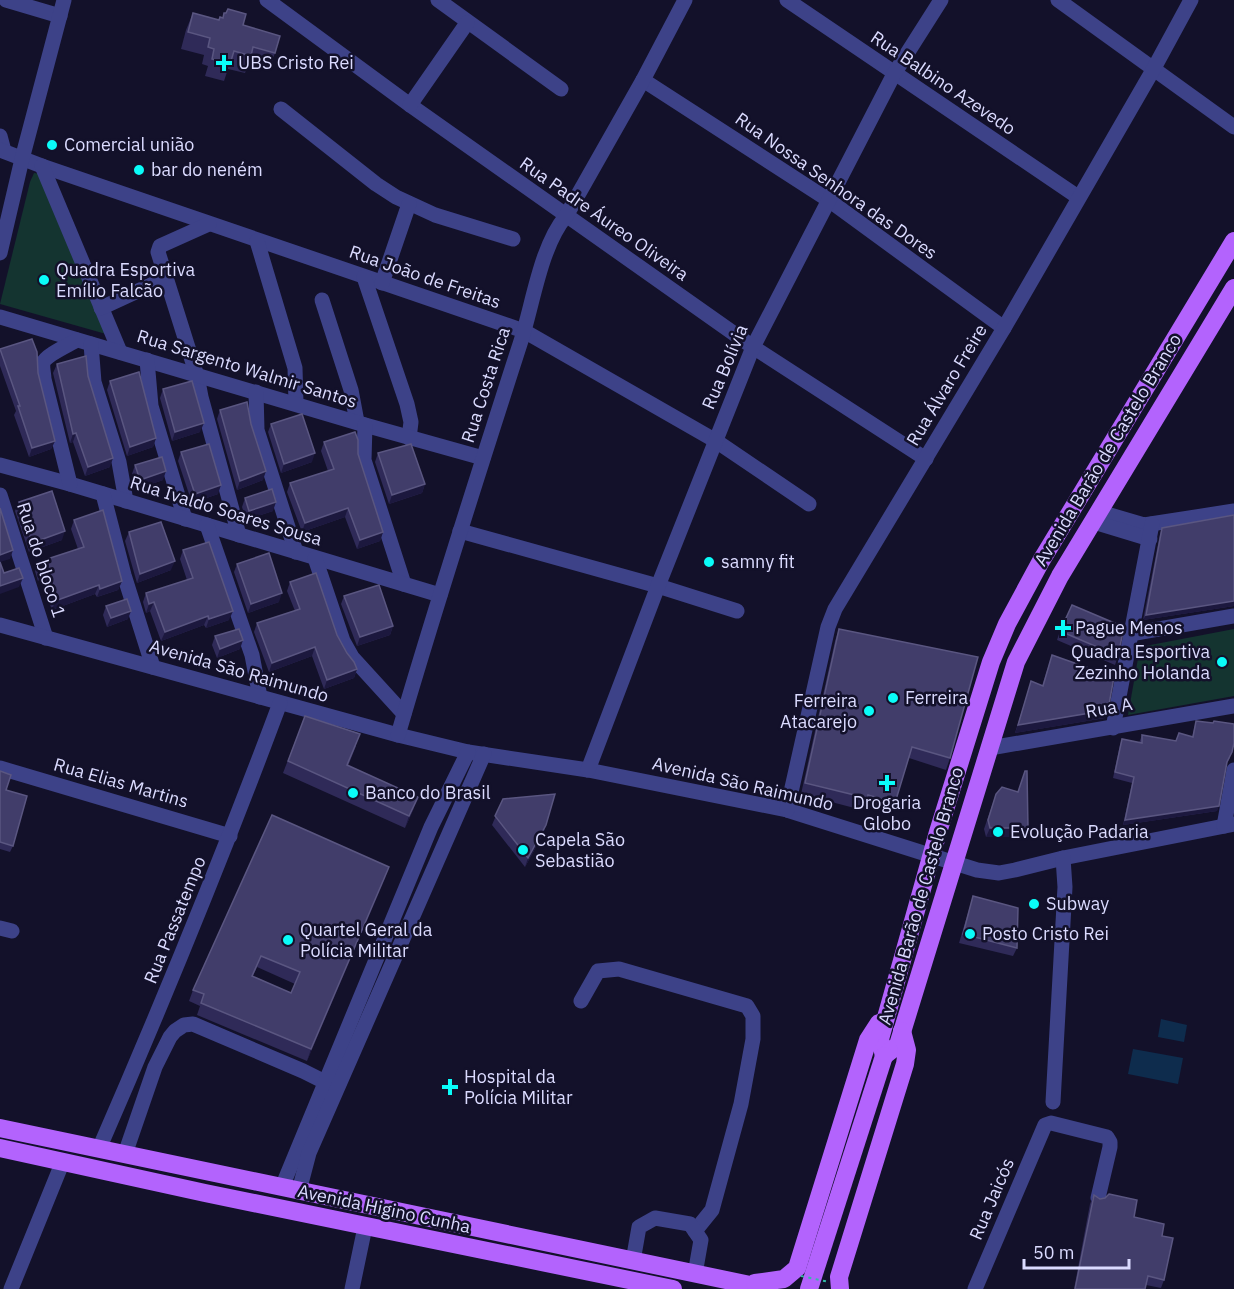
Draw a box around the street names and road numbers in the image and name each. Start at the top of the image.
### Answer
street label: Rua Balbino Azevedo [866,25,1020,140]
street label: Rua Nossa Senhora das Dores [731,107,942,264]
street label: Rua Padre Áureo Oliveira [515,152,693,286]
street label: Rua João de Freitas [346,240,504,313]
street label: Rua Álvaro Freire [901,320,992,450]
street label: Rua Bolívia [696,321,753,413]
street label: Rua Sargento Walmir Santos [134,324,360,413]
street label: Rua Costa Rica [456,324,515,446]
street label: Avenida Barão de Castelo Branco [1029,329,1186,570]
street label: Rua Ivaldo Soares Sousa [127,470,325,551]
street label: Rua do bloco 1 [12,499,71,620]
street label: Avenida São Raimundo [147,634,331,707]
street label: Rua A [1084,692,1135,723]
street label: Avenida São Raimundo [650,751,836,816]
street label: Rua Elias Martins [51,752,191,813]
street label: Avenida Barão de Castelo Branco [873,764,968,1027]
street label: Rua Passatempo [139,853,211,987]
street label: Rua Jaicós [964,1154,1019,1243]
street label: Avenida Higino Cunha [296,1179,473,1238]

